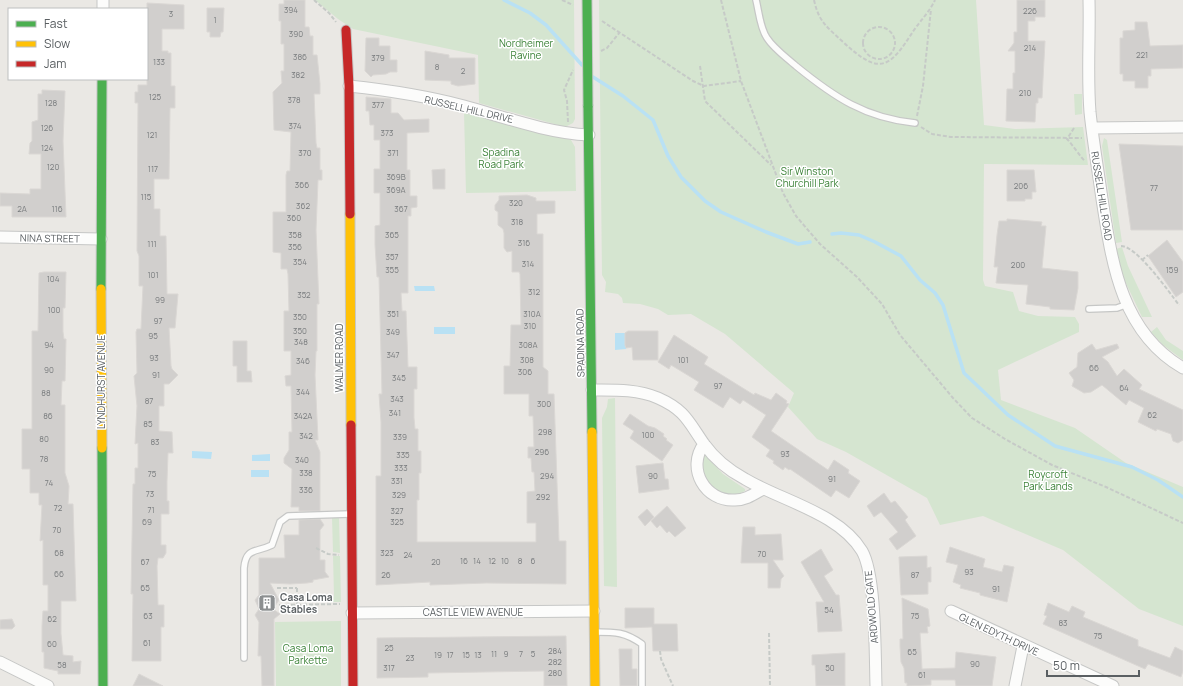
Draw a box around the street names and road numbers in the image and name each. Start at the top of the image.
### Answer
street label: RUSSELL HILL DRIVE [423,92,515,126]
street label: RUSSELL HILL ROAD [1088,150,1116,242]
street label: NINA STREET [20,230,80,246]
street label: SPADINA ROAD [572,308,588,377]
street label: WALMER ROAD [332,323,346,392]
street label: LYNDHURST AVENUE [94,335,108,429]
street label: ARDWOLD GATE [861,569,881,644]
street label: CASTLE VIEW AVENUE [423,605,523,619]
street label: GLEN EDYTH DRIVE [957,609,1041,659]

